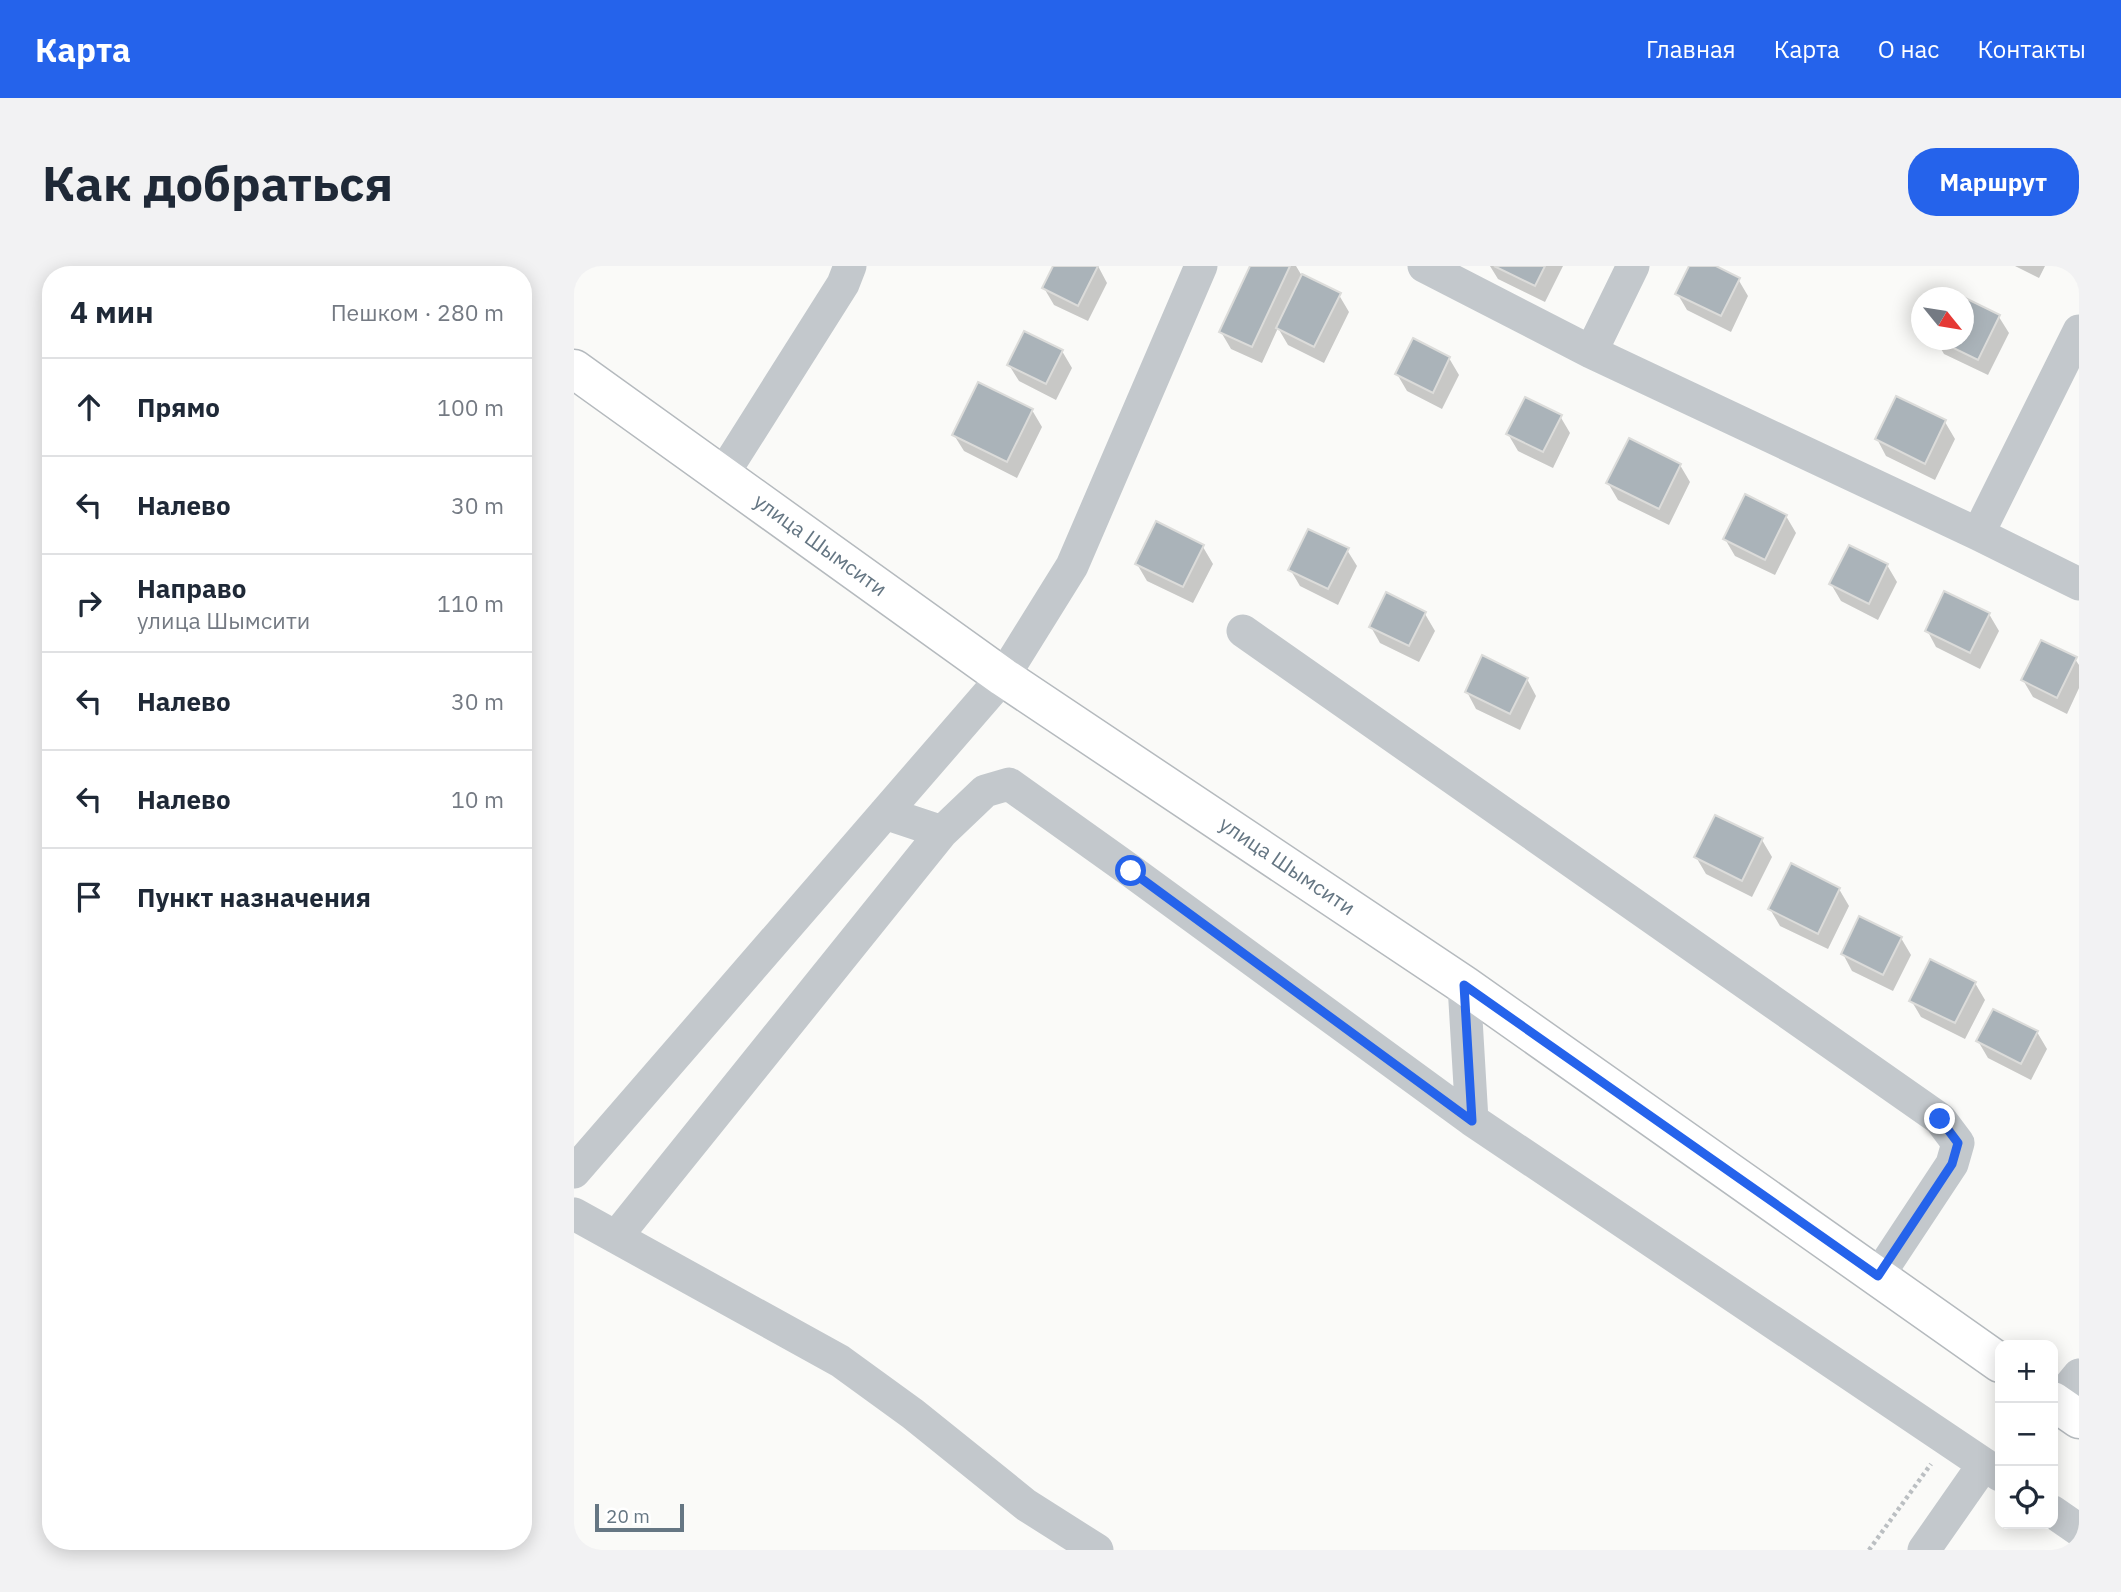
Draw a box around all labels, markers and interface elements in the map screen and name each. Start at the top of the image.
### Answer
text: Карта [35,28,131,71]
text: Главная [1646,33,1736,65]
text: Карта [1774,33,1840,65]
text: О нас [1878,33,1939,65]
text: Контакты [1977,33,2086,65]
button: Маршрут [1908,148,2079,216]
text: Как добраться [42,151,393,214]
north arrow [1911,287,1974,350]
text: 4 мин [70,292,154,331]
text: Пешком · 280 m [331,297,504,327]
icon: ahead [70,388,108,426]
text: Прямо [137,390,220,424]
text: 100 m [437,392,504,422]
icon: left [70,486,108,524]
street label: улица Шымсити [748,486,893,602]
text: Налево [137,488,231,522]
text: 30 m [451,490,504,520]
text: Направо [137,571,246,605]
icon: right [70,584,108,622]
text: 110 m [437,588,504,618]
text: улица Шымсити [137,605,310,635]
icon: left [70,682,108,720]
text: Налево [137,684,231,718]
text: 30 m [451,686,504,716]
icon: left [70,780,108,818]
text: Налево [137,782,231,816]
text: 10 m [451,784,504,814]
street label: улица Шымсити [1214,809,1361,921]
route start [1115,855,1146,886]
icon: arrive [70,878,108,916]
text: Пункт назначения [137,880,371,914]
route end [1924,1103,1955,1134]
map controls [1995,1340,2058,1529]
button: + [1995,1340,2058,1403]
button: − [1995,1403,2058,1466]
button: locate [1995,1466,2058,1529]
scale bar [595,1501,684,1533]
text: 20 m [606,1504,650,1528]

